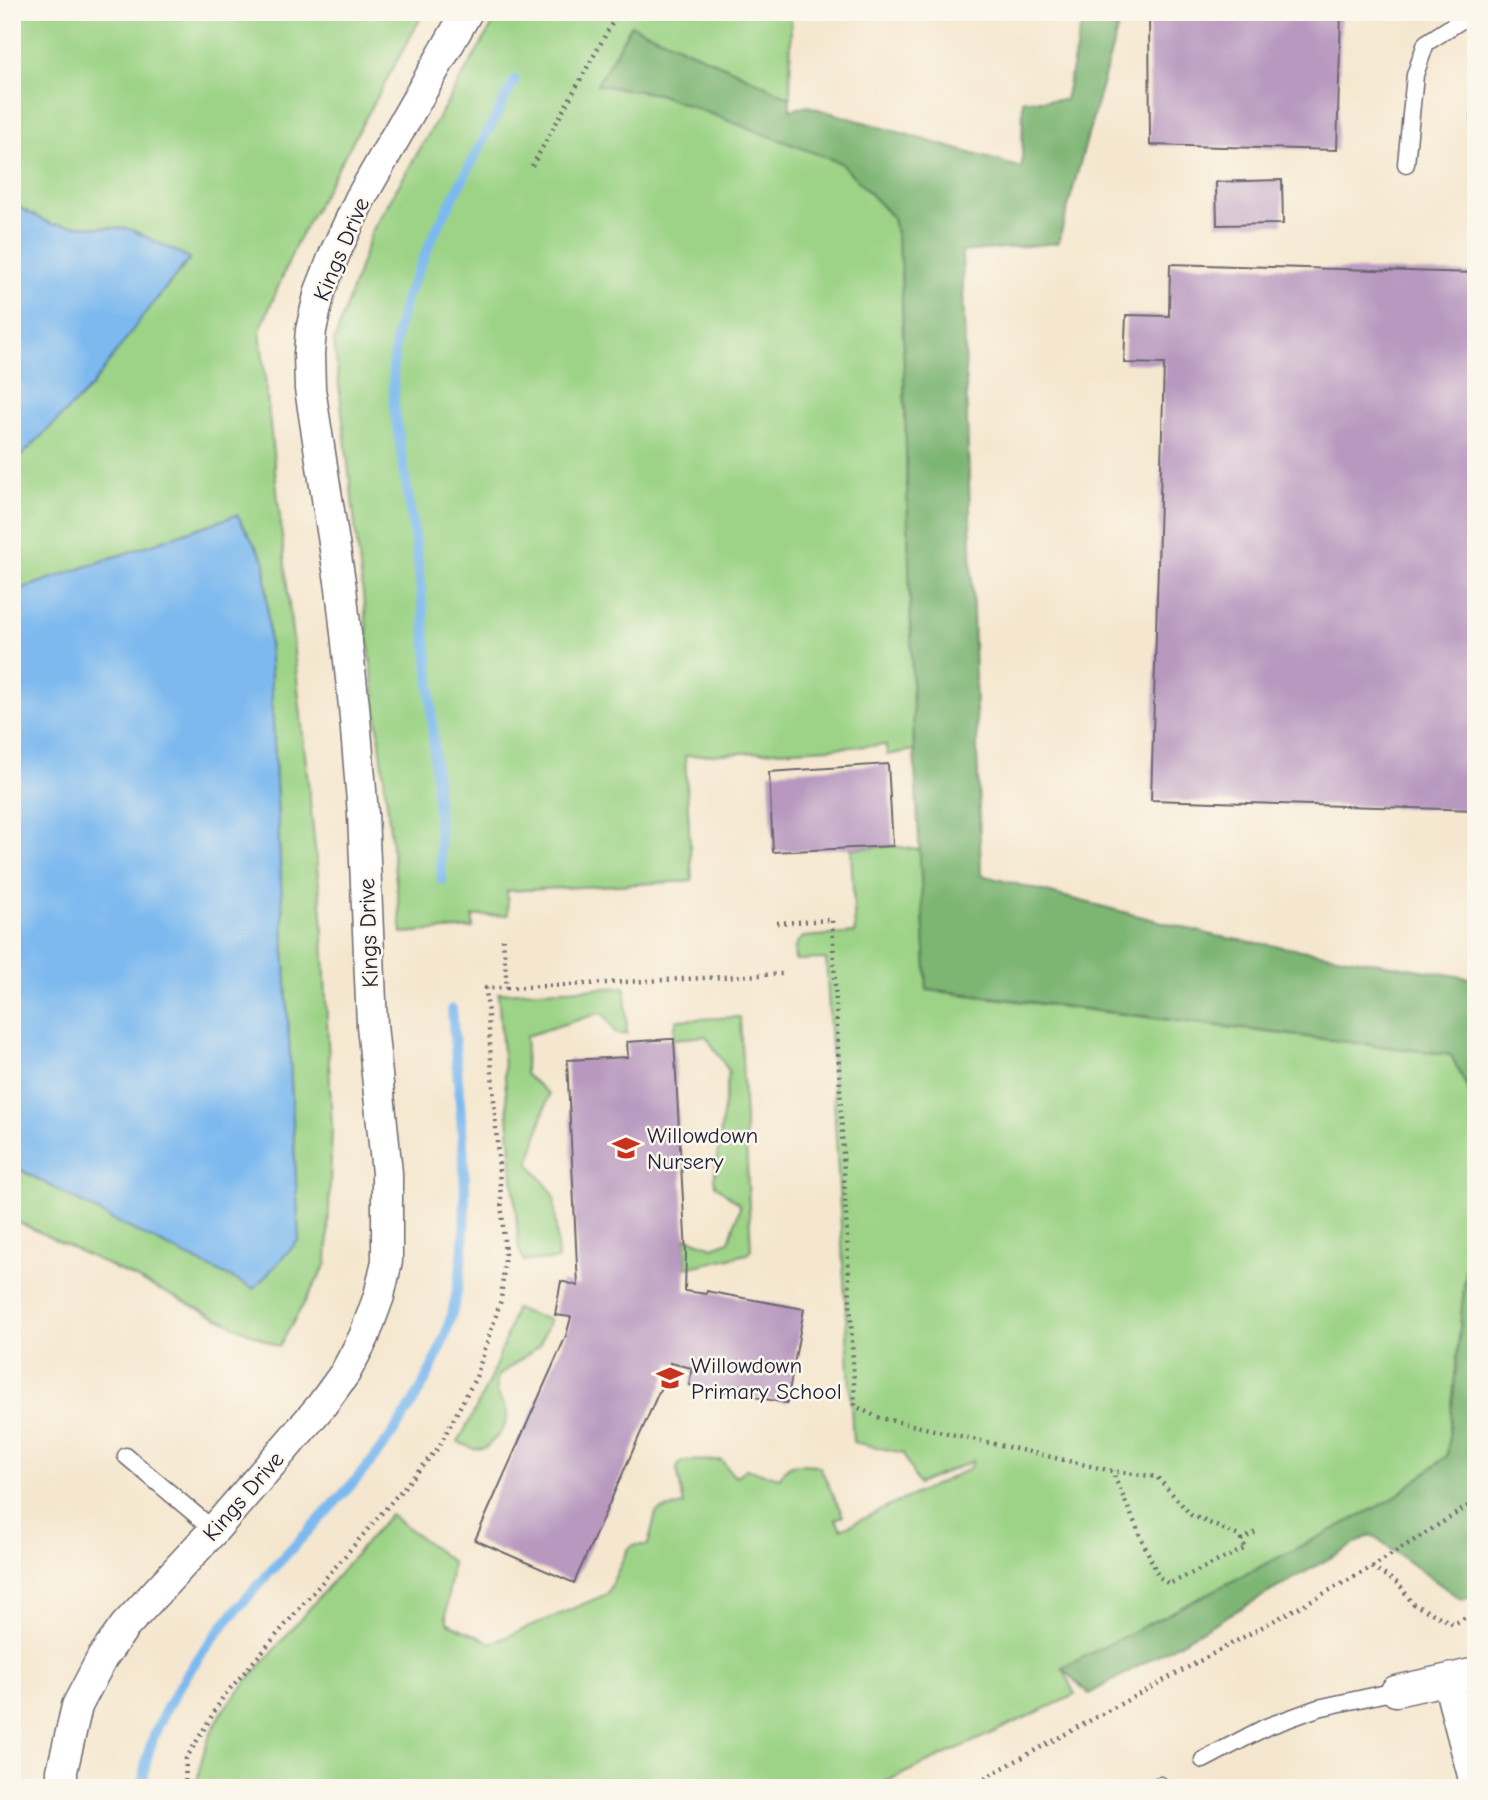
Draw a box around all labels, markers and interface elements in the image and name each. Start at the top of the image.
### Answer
street label: Kings Drive [308,193,375,305]
street label: Kings Drive [353,878,384,988]
place label: Willowdown Nursery [647,1122,758,1175]
school or university icon: Willowdown Nursery [611,1133,641,1163]
place label: Willowdown Primary School [691,1352,842,1405]
school or university icon: Willowdown Primary School [655,1363,685,1393]
street label: Kings Drive [197,1446,290,1547]

